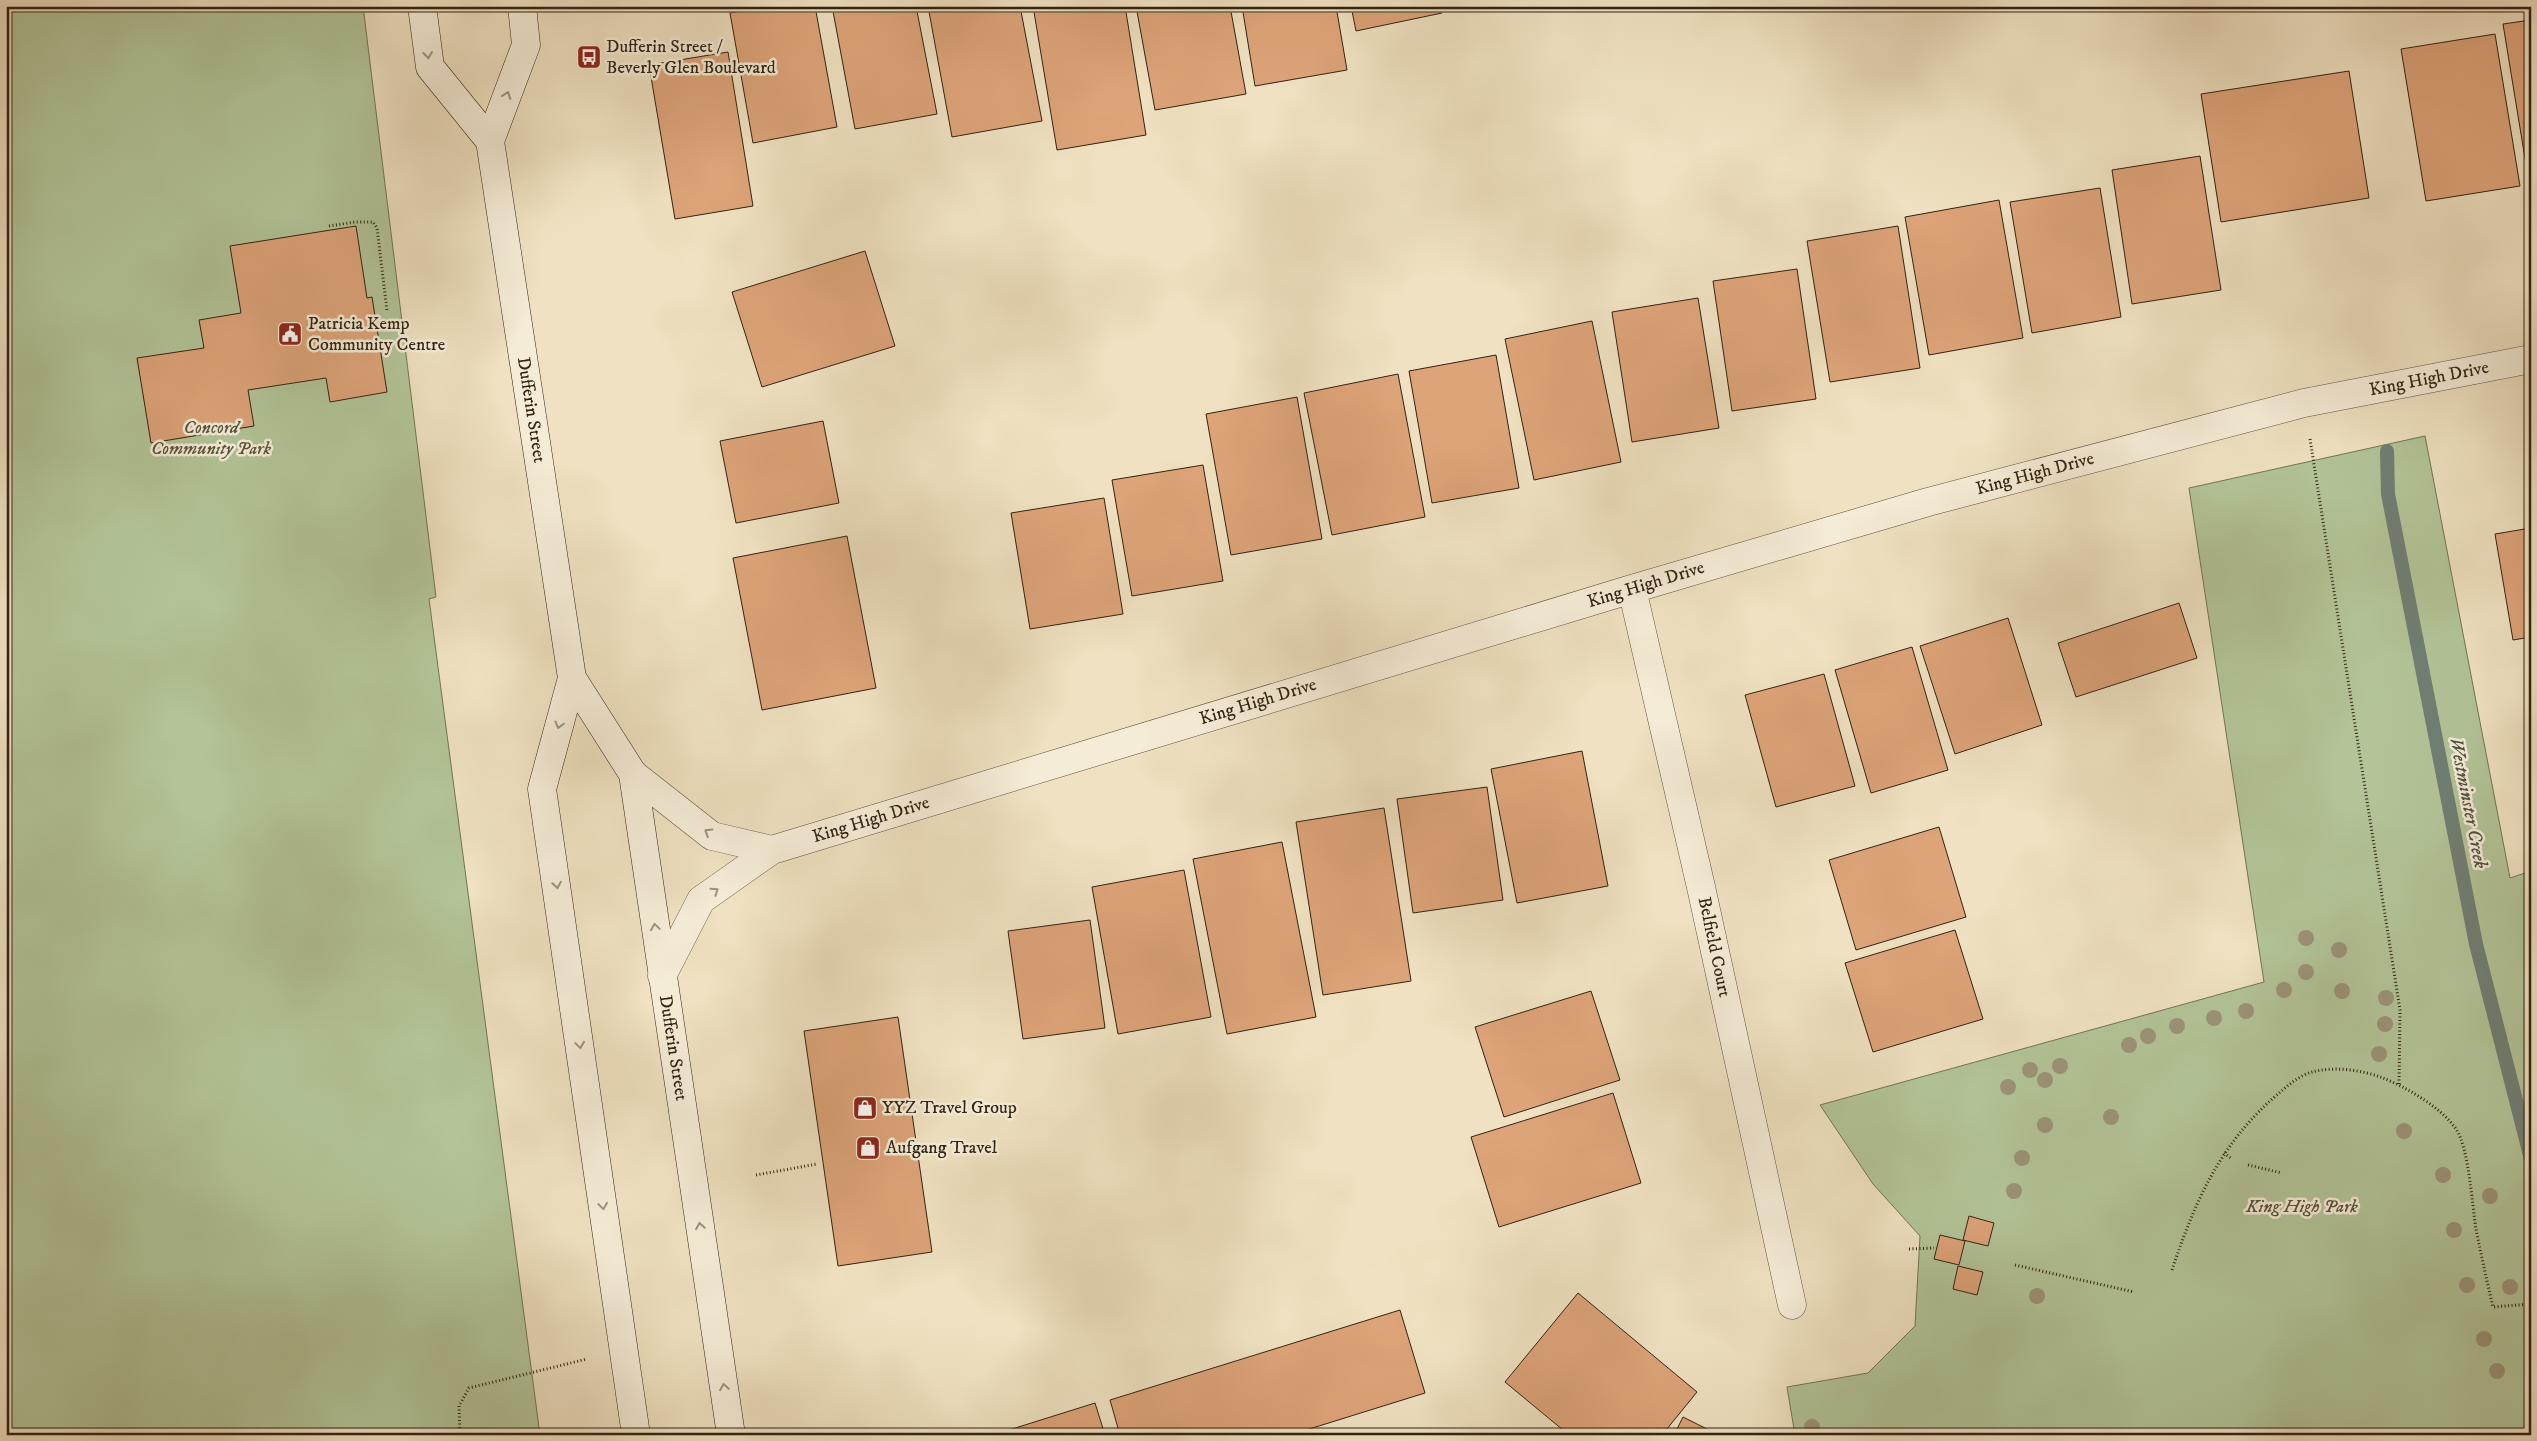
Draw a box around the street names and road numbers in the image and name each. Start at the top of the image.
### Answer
street label: Dufferin Street [512,356,550,465]
street label: King High Drive [2367,357,2491,401]
street label: King High Drive [1974,448,2096,500]
street label: King High Drive [1585,557,1707,613]
street label: King High Drive [1197,674,1319,730]
street label: King High Drive [810,792,932,848]
street label: Belfield Court [1693,895,1735,999]
street label: Dufferin Street [654,994,692,1103]

